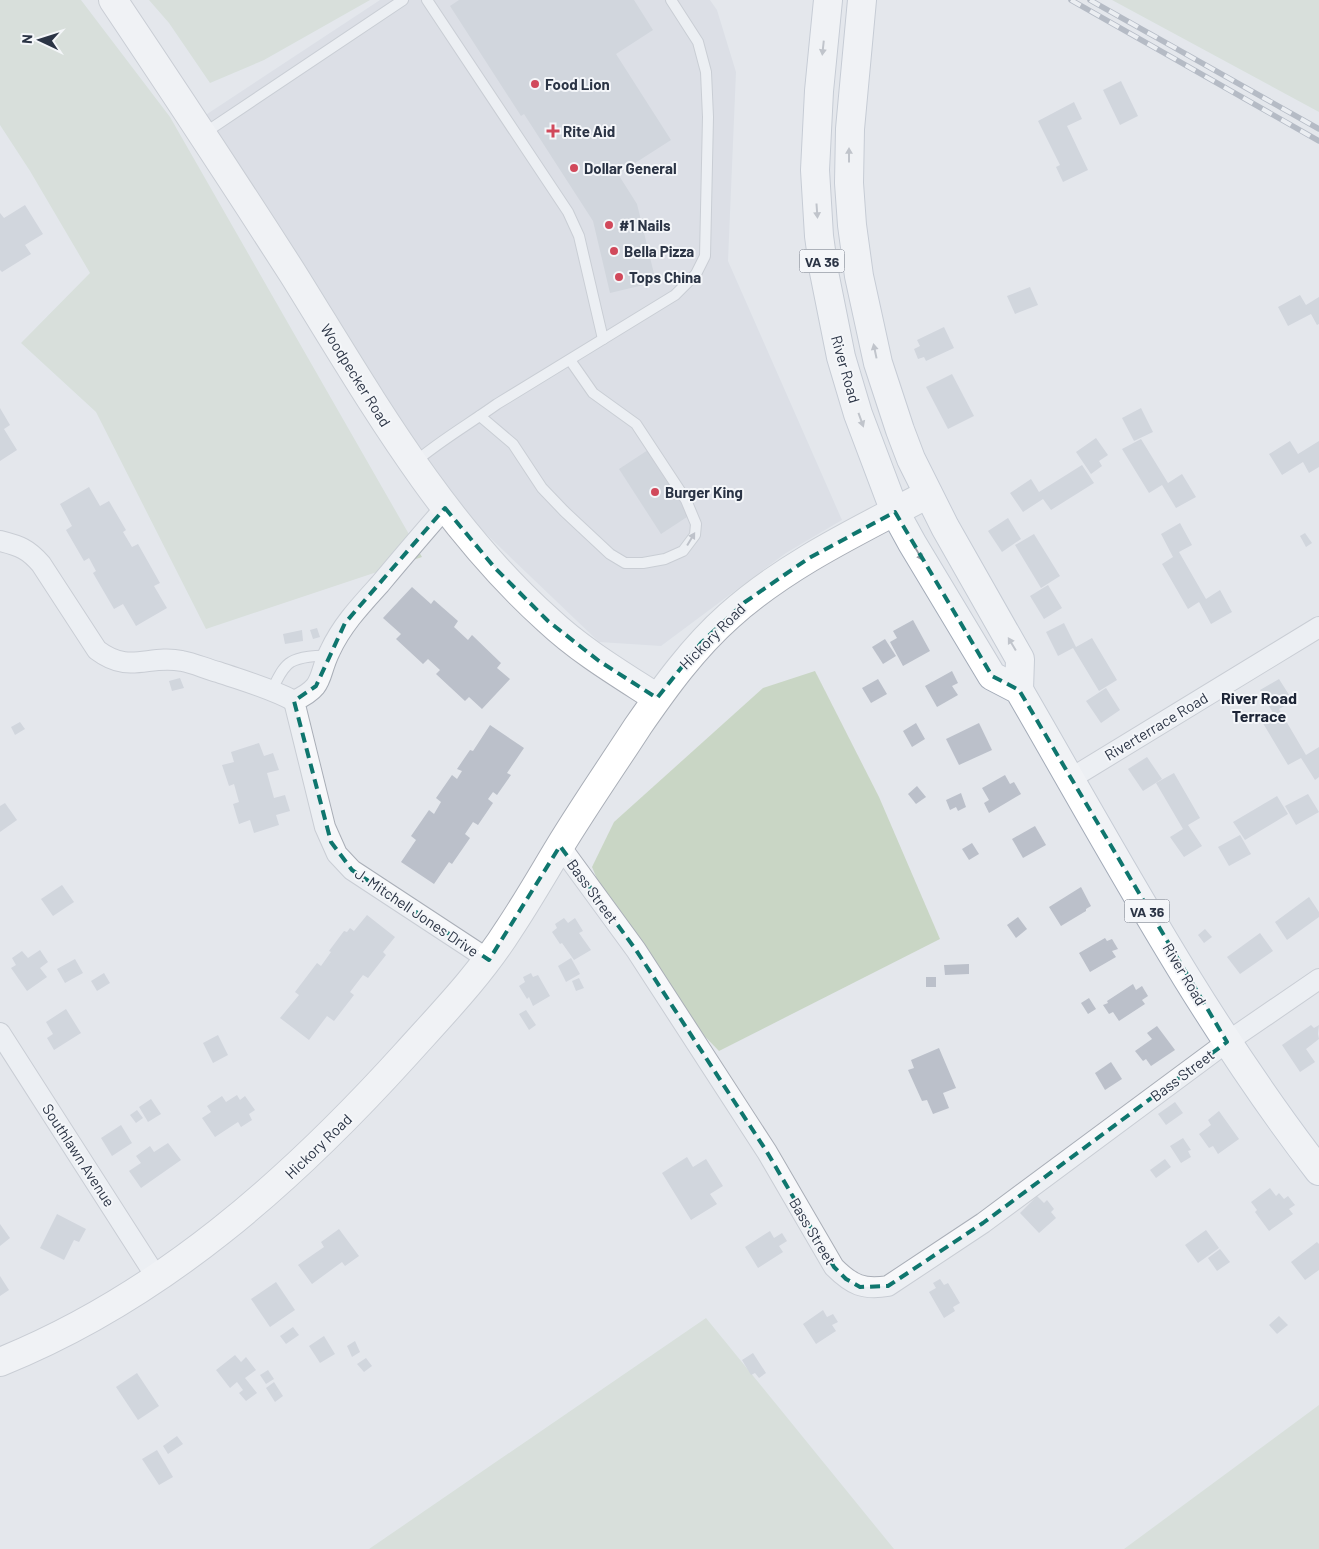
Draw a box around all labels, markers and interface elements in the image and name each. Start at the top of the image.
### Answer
north arrow [15,15,65,65]
text: N [18,34,35,44]
one-way arrow [818,41,826,57]
place label: Food Lion [545,75,610,93]
marker: Food Lion [529,78,541,90]
place label: Rite Aid [563,122,615,140]
marker: Rite Aid [547,125,559,137]
one-way arrow [845,147,853,163]
place label: Dollar General [584,159,677,177]
marker: Dollar General [568,162,580,174]
one-way arrow [814,203,822,219]
place label: #1 Nails [619,216,671,234]
marker: #1 Nails [603,219,615,231]
place label: Bella Pizza [624,242,694,260]
marker: Bella Pizza [608,245,620,257]
road number: VA 36 [800,250,844,272]
place label: Tops China [629,268,701,286]
marker: Tops China [613,271,625,283]
street label: Woodpecker Road [317,320,395,430]
street label: River Road [828,333,864,405]
one-way arrow [871,343,879,358]
one-way arrow [858,413,865,428]
place label: Burger King [665,483,743,501]
marker: Burger King [649,486,661,498]
one-way arrow [687,532,696,545]
one-way arrow [914,548,923,561]
street label: Hickory Road [675,599,749,673]
one-way arrow [1007,638,1016,651]
street label: Riverterrace Road [1101,688,1211,764]
district label: River Road Terrace [1221,688,1297,725]
street label: Bass Street [564,855,622,927]
street label: J. Mitchell Jones Drive [352,864,482,960]
road number: VA 36 [1124,899,1170,922]
street label: River Road [1159,940,1211,1008]
street label: Bass Street [1147,1045,1217,1105]
street label: Southlawn Avenue [39,1100,119,1210]
street label: Hickory Road [281,1110,355,1182]
street label: Bass Street [786,1194,840,1268]

